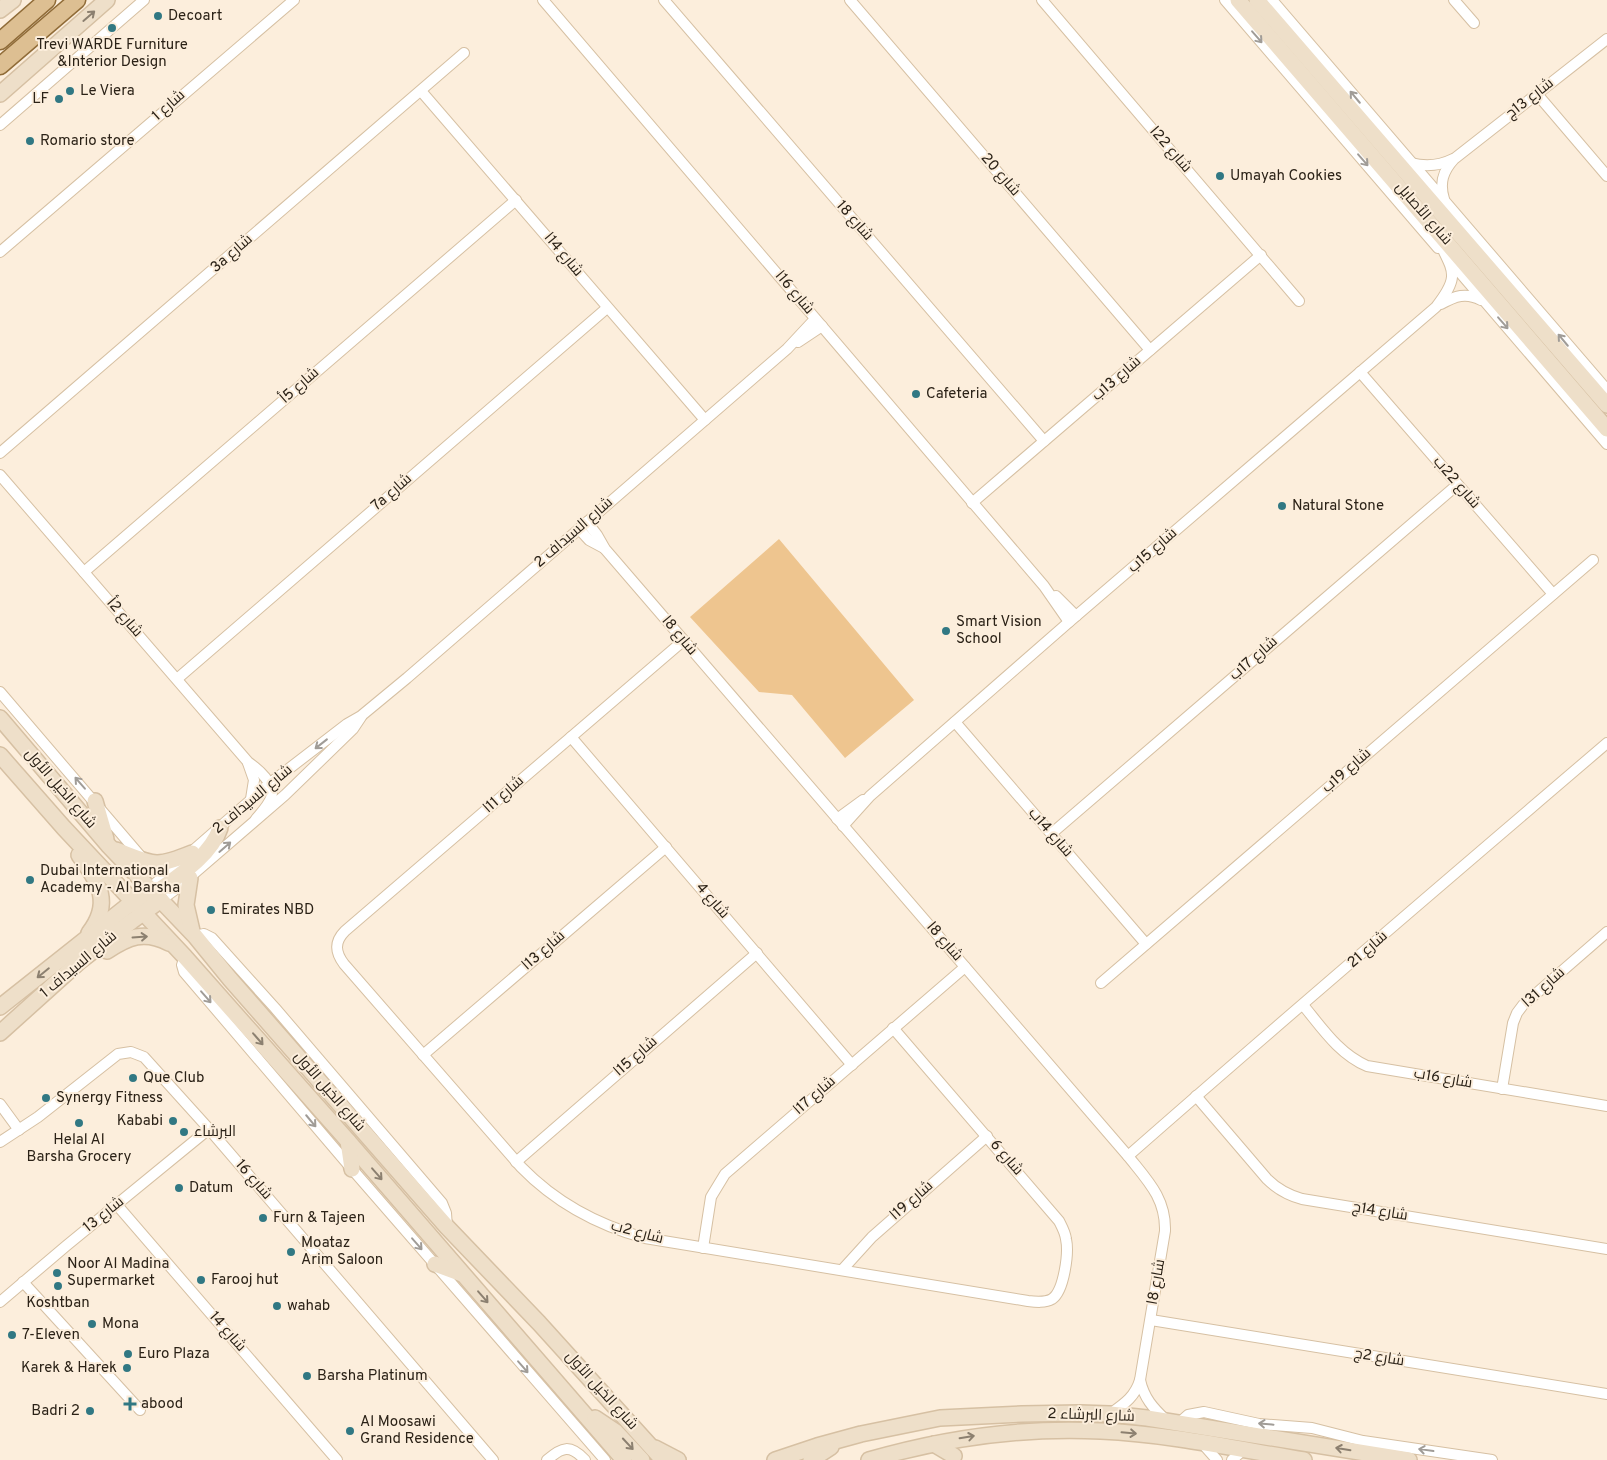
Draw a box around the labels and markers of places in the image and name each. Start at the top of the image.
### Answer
place label: Decoart [168,7,222,26]
marker: Decoart [152,10,164,22]
marker: Trevi WARDE Furniture &Interior Design [106,22,118,34]
place label: Trevi WARDE Furniture &Interior Design [36,36,188,72]
place label: Le Viera [80,82,135,101]
marker: Le Viera [64,85,76,97]
place label: LF [32,90,49,109]
marker: LF [53,93,65,105]
place label: Romario store [40,132,134,151]
marker: Romario store [24,135,36,147]
place label: Umayah Cookies [1230,167,1342,186]
marker: Umayah Cookies [1214,170,1226,182]
place label: Cafeteria [926,385,987,404]
marker: Cafeteria [910,388,922,400]
place label: Natural Stone [1292,497,1384,516]
marker: Natural Stone [1276,500,1288,512]
place label: Smart Vision School [956,613,1042,649]
marker: Smart Vision School [940,625,952,637]
place label: Dubai International Academy - Al Barsha [40,862,180,898]
marker: Dubai International Academy - Al Barsha [24,874,36,886]
place label: Emirates NBD [221,901,314,920]
marker: Emirates NBD [205,904,217,916]
place label: Que Club [143,1069,204,1088]
marker: Que Club [127,1072,139,1084]
place label: Synergy Fitness [56,1089,163,1108]
marker: Synergy Fitness [40,1092,52,1104]
place label: Kababi [117,1112,163,1131]
marker: Kababi [167,1115,179,1127]
marker: Helal Al Barsha Grocery [73,1117,85,1129]
place label: البرشاء [194,1123,236,1142]
marker: البرشاء [178,1126,190,1138]
place label: Helal Al Barsha Grocery [27,1131,131,1167]
place label: Datum [189,1179,233,1198]
marker: Datum [173,1182,185,1194]
place label: Furn & Tajeen [273,1209,365,1228]
marker: Furn & Tajeen [257,1212,269,1224]
place label: Moataz Arim Saloon [301,1234,383,1270]
marker: Moataz Arim Saloon [285,1246,297,1258]
place label: Noor Al Madina Supermarket [67,1255,169,1291]
marker: Noor Al Madina Supermarket [51,1267,63,1279]
place label: Farooj hut [211,1271,279,1290]
marker: Farooj hut [195,1274,207,1286]
marker: Koshtban [52,1280,64,1292]
place label: Koshtban [26,1294,90,1313]
place label: wahab [287,1297,330,1316]
marker: wahab [271,1300,283,1312]
place label: Mona [102,1315,139,1334]
marker: Mona [86,1318,98,1330]
place label: 7-Eleven [22,1326,80,1345]
marker: 7-Eleven [6,1329,18,1341]
place label: Euro Plaza [138,1345,210,1364]
marker: Euro Plaza [122,1348,134,1360]
place label: Karek & Harek [21,1359,117,1378]
marker: Karek & Harek [121,1362,133,1374]
place label: Barsha Platinum [317,1367,428,1386]
marker: Barsha Platinum [301,1370,313,1382]
place label: abood [141,1395,183,1414]
marker: abood [123,1397,137,1411]
place label: Badri 2 [31,1402,80,1421]
marker: Badri 2 [84,1405,96,1417]
place label: Al Moosawi Grand Residence [360,1413,474,1449]
marker: Al Moosawi Grand Residence [344,1425,356,1437]

